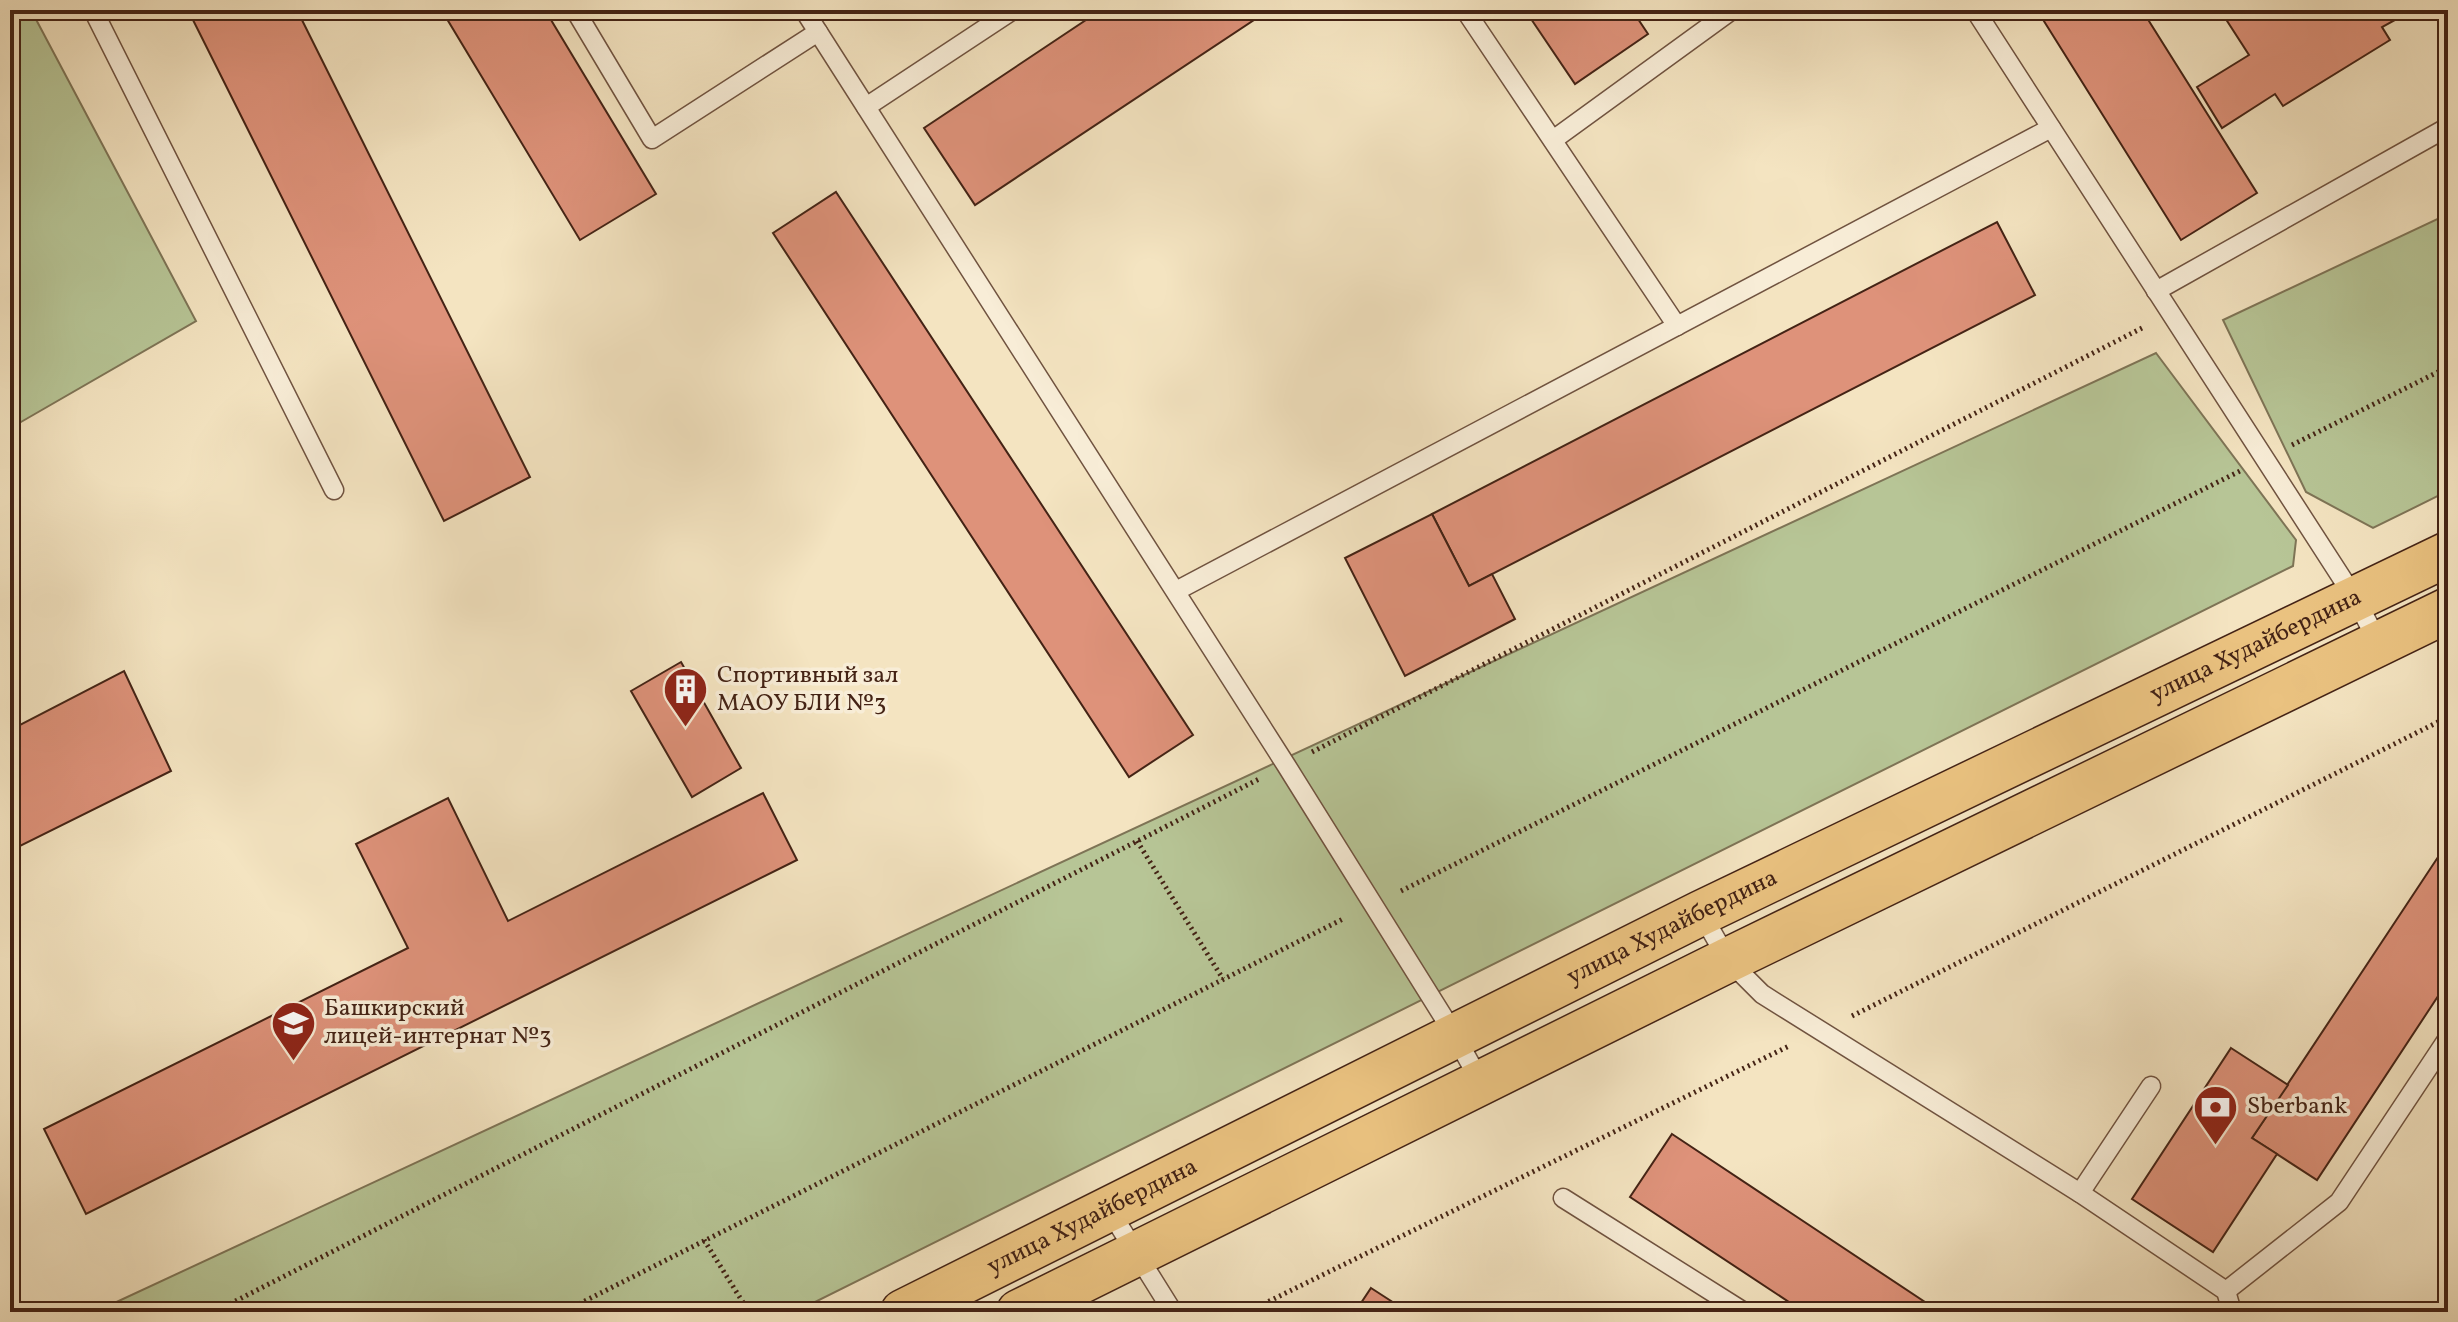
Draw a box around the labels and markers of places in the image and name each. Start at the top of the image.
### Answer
place label: Спортивный зал МАОУ БЛИ №3 [717,659,898,721]
building icon: Спортивный зал МАОУ БЛИ №3 [662,666,710,729]
place label: Башкирский лицей-интернат №3 [324,992,552,1054]
school or university icon: Башкирский лицей-интернат №3 [269,999,317,1062]
bank icon: Sberbank [2192,1083,2240,1146]
place label: Sberbank [2247,1090,2347,1124]

